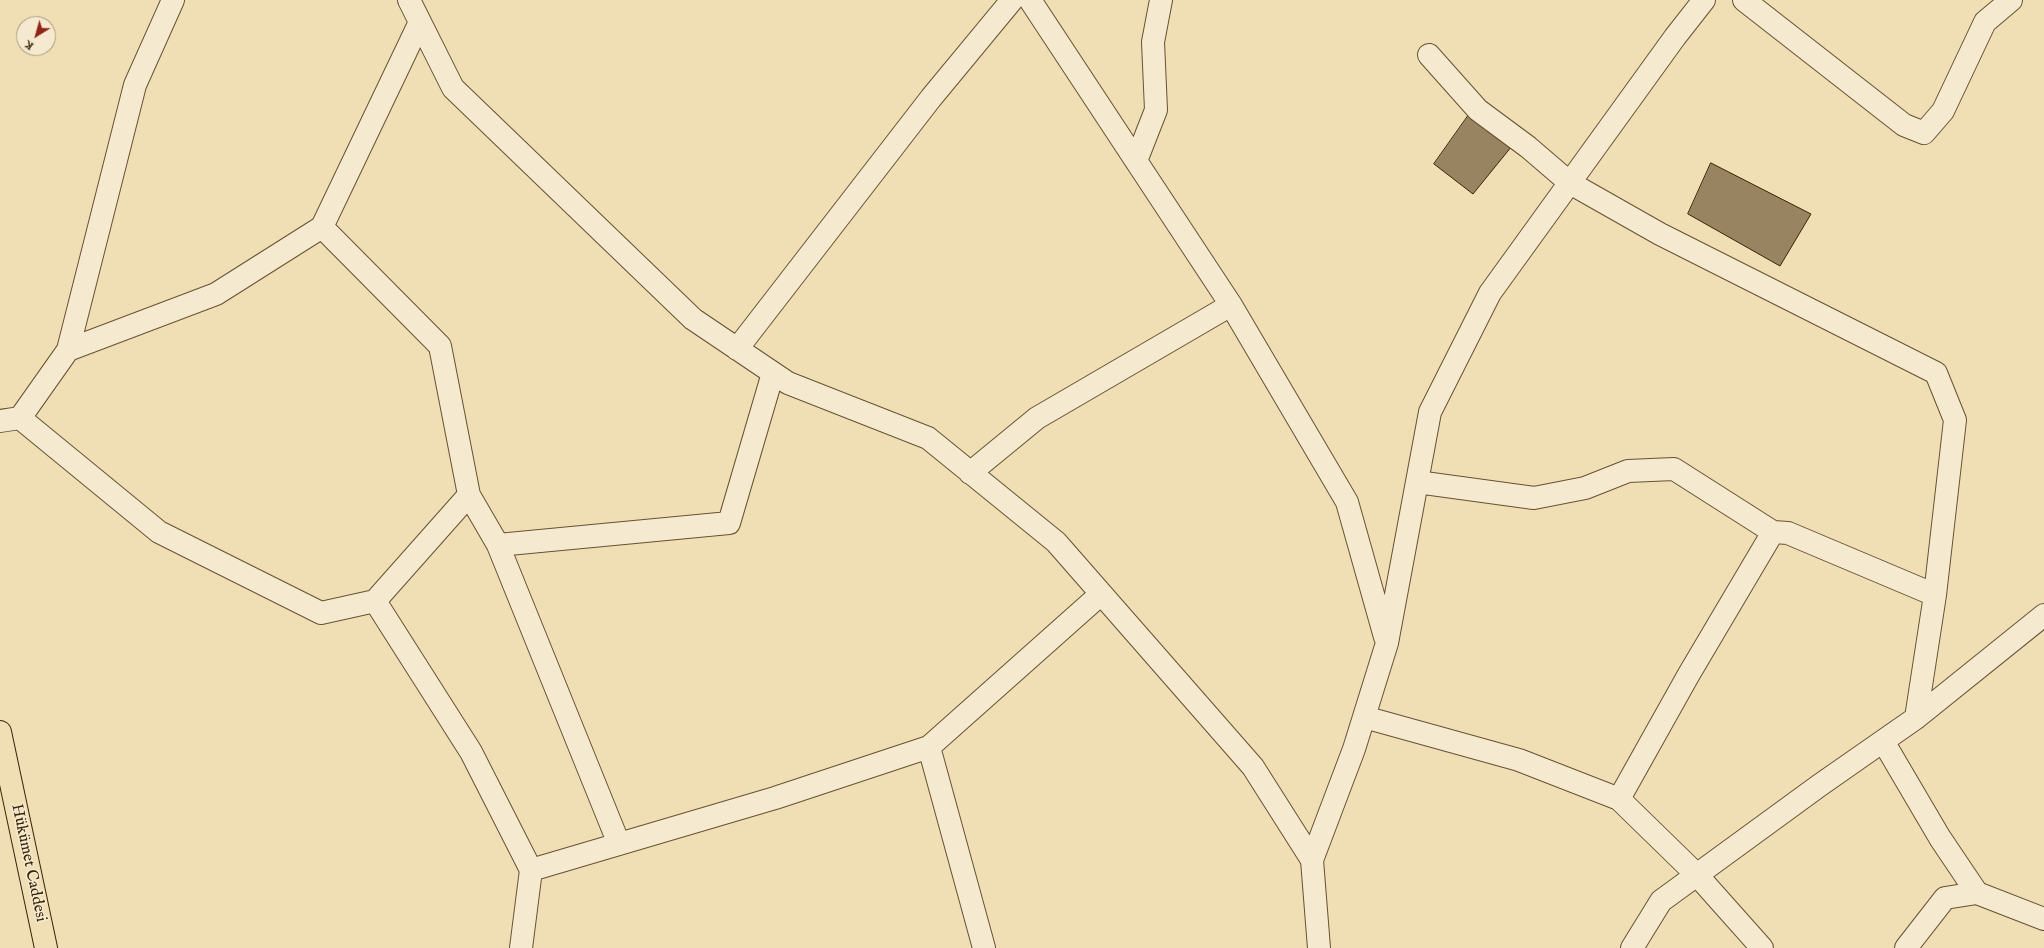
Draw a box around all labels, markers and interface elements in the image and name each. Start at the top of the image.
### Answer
north arrow [16,16,56,56]
text: K [22,37,37,53]
street label: Hükümet Caddesi [6,802,50,924]

